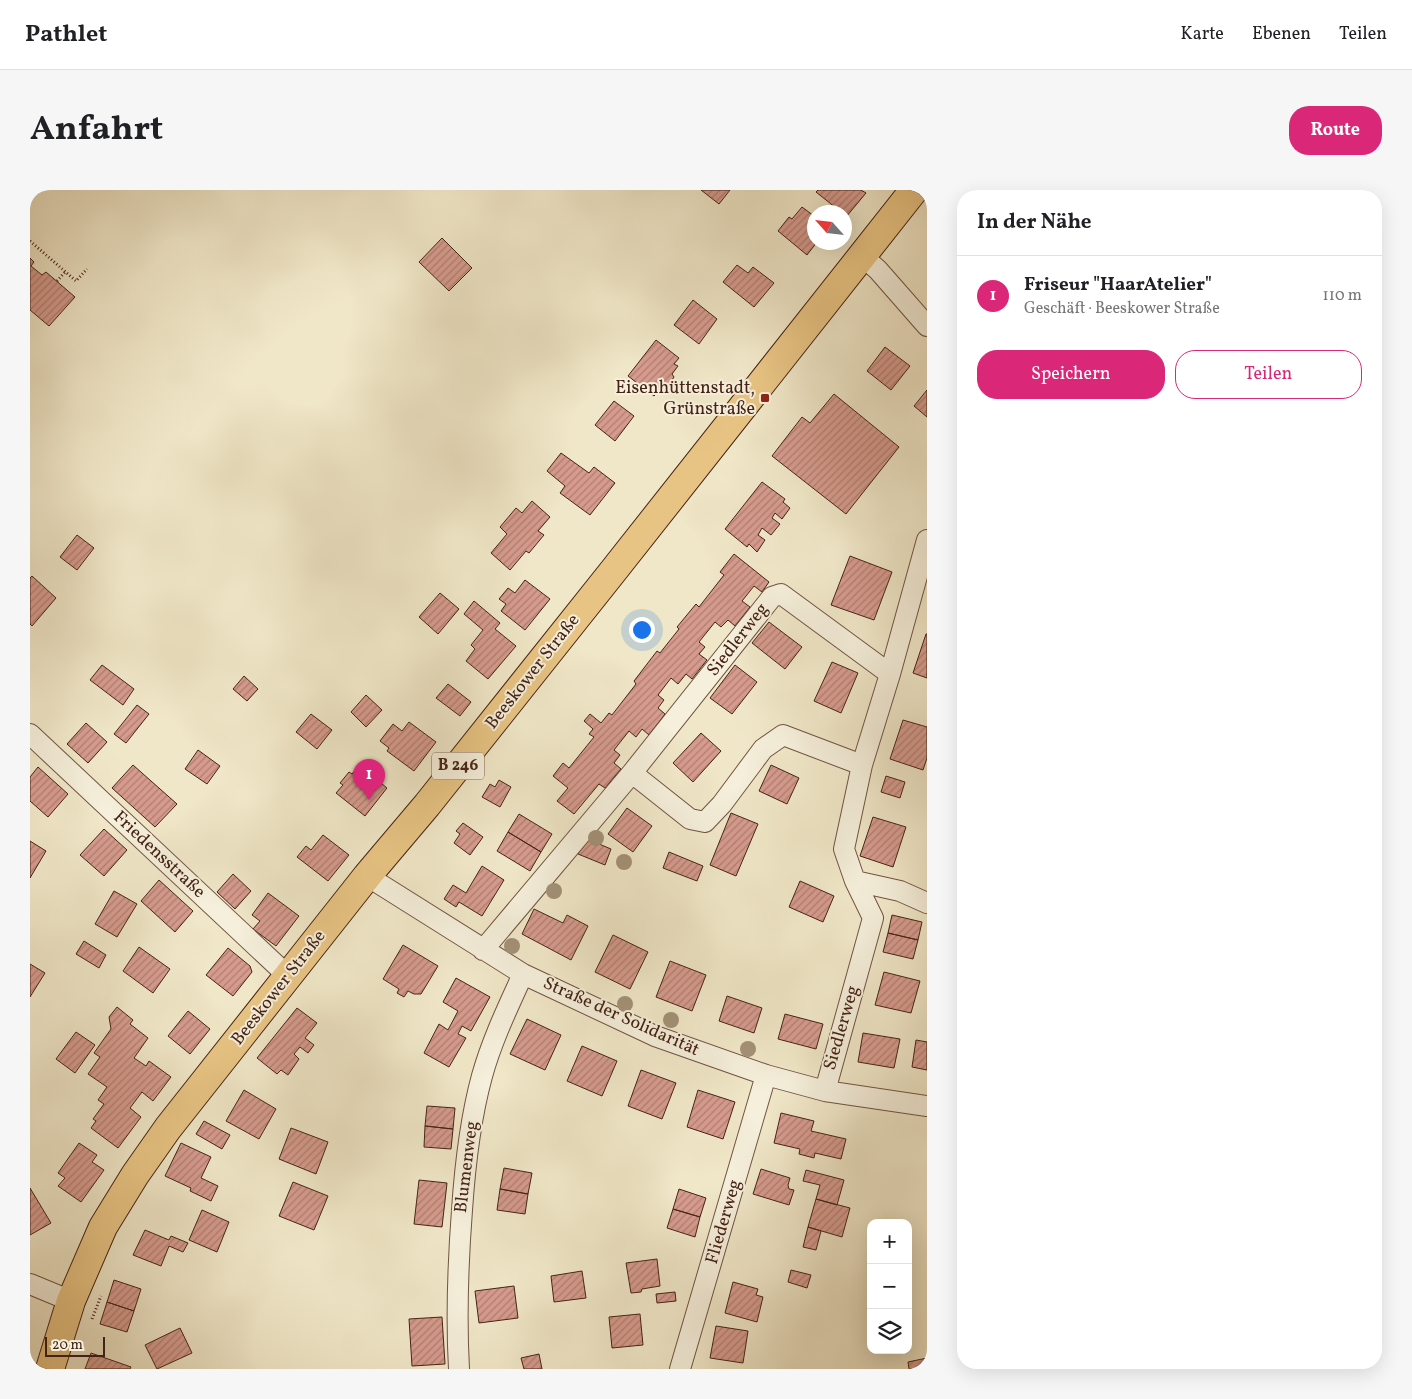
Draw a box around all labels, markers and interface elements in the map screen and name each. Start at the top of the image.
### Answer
text: Pathlet [25,18,107,52]
text: Karte [1180,22,1224,47]
text: Ebenen [1252,22,1311,47]
text: Teilen [1339,22,1387,47]
text: Anfahrt [30,106,163,154]
button: Route [1289,106,1382,155]
north arrow [807,205,852,250]
text: In der Nähe [977,208,1092,237]
text: Friseur "HaarAtelier" [1024,272,1212,298]
text: 1 [990,285,996,307]
text: 110 m [1323,285,1362,307]
text: Geschäft · Beeskower Straße [1024,298,1220,320]
button: Speichern [977,350,1165,399]
button: Teilen [1175,350,1362,399]
place label: Eisenhüttenstadt, Grünstraße [615,376,755,422]
marker: Eisenhüttenstadt, Grünstraße [759,392,771,404]
street label: Siedlerweg [701,598,775,682]
street label: Beeskower Straße [480,609,586,735]
your location [629,617,655,643]
road number: B 246 [432,752,484,780]
pin: 1 [353,759,385,800]
street label: Friedensstraße [107,806,211,904]
street label: Beeskower Straße [226,925,332,1051]
street label: Straße der Solidarität [539,971,703,1063]
street label: Siedlerweg [818,983,866,1073]
street label: Blumenweg [449,1119,485,1215]
street label: Fliederweg [700,1177,748,1267]
map controls [867,1219,912,1354]
button: + [867,1219,912,1264]
button: − [867,1264,912,1309]
button: layers [867,1309,912,1354]
scale bar [45,1334,105,1357]
text: 20 m [52,1336,83,1355]

